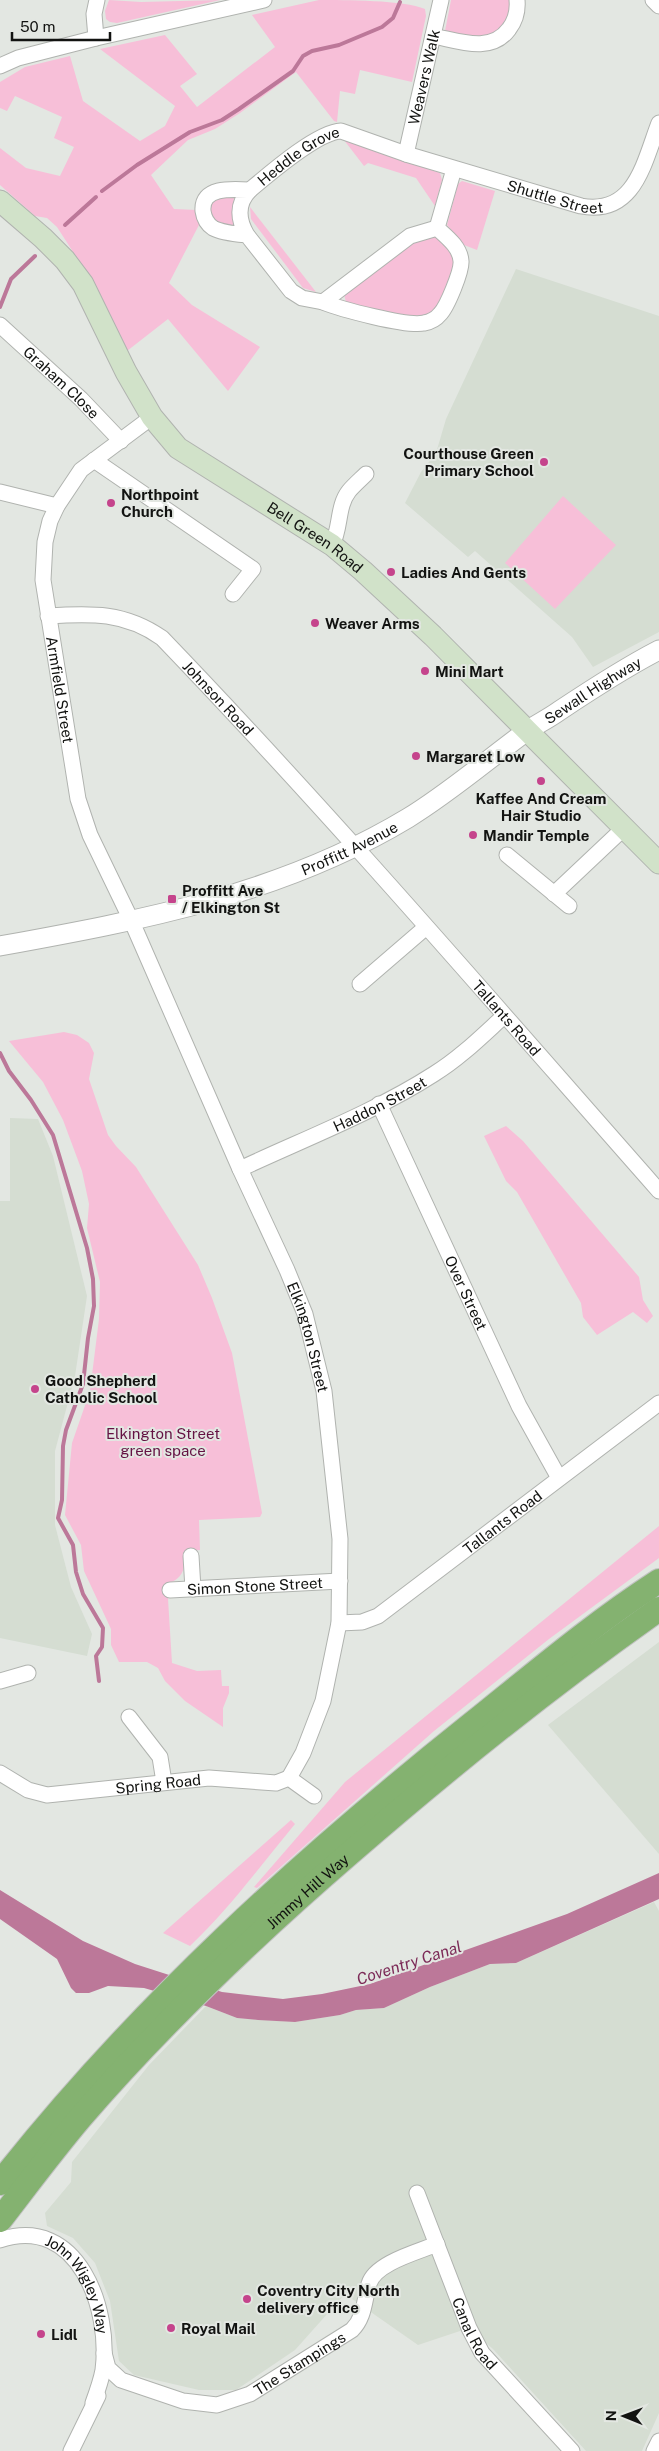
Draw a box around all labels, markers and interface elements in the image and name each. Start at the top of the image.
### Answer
scale bar [12,10,110,42]
text: 50 m [20,18,55,35]
street label: Weavers Walk [404,28,443,126]
street label: Heddle Grove [254,123,341,189]
street label: Shuttle Street [505,176,604,216]
street label: Graham Close [20,343,103,422]
place label: Courthouse Green Primary School [403,445,534,479]
marker: Courthouse Green Primary School [538,456,550,468]
place label: Northpoint Church [121,486,199,520]
marker: Northpoint Church [105,497,117,509]
street label: Bell Green Road [264,498,367,576]
place label: Ladies And Gents [401,564,526,581]
marker: Ladies And Gents [385,566,397,578]
place label: Weaver Arms [325,615,420,632]
marker: Weaver Arms [309,617,321,629]
street label: Armfield Street [44,635,77,744]
street label: Sewall Highway [541,653,644,727]
street label: Johnson Road [180,657,257,738]
place label: Mini Mart [435,663,504,680]
marker: Mini Mart [419,665,431,677]
place label: Margaret Low [426,748,525,765]
marker: Margaret Low [410,750,422,762]
marker: Kaffee And Cream Hair Studio [535,775,547,787]
place label: Kaffee And Cream Hair Studio [475,790,607,824]
street label: Proffitt Avenue [299,818,400,878]
place label: Mandir Temple [483,827,589,844]
marker: Mandir Temple [467,829,479,841]
place label: Proffitt Ave / Elkington St [182,882,280,916]
marker: Proffitt Ave / Elkington St [166,893,178,905]
street label: Tallants Road [469,977,544,1059]
street label: Haddon Street [330,1073,429,1135]
street label: Over Street [442,1253,491,1333]
street label: Elkington Street [284,1279,333,1394]
place label: Good Shepherd Catholic School [45,1372,158,1406]
marker: Good Shepherd Catholic School [29,1383,41,1395]
park label: Elkington Street green space [106,1425,220,1459]
street label: Tallants Road [460,1487,545,1557]
street label: Simon Stone Street [186,1573,323,1598]
street label: Spring Road [114,1770,202,1796]
street label: Jimmy Hill Way [263,1850,352,1932]
water label: Coventry Canal [354,1937,464,1989]
street label: John Wigley Way [43,2231,112,2335]
place label: Coventry City North delivery office [257,2282,400,2316]
marker: Coventry City North delivery office [241,2293,253,2305]
street label: Canal Road [449,2295,501,2373]
place label: Royal Mail [181,2320,256,2337]
marker: Royal Mail [165,2322,177,2334]
place label: Lidl [51,2326,78,2343]
marker: Lidl [35,2328,47,2340]
street label: The Stampings [251,2328,348,2398]
north arrow [599,2391,649,2441]
text: N [603,2410,619,2421]

